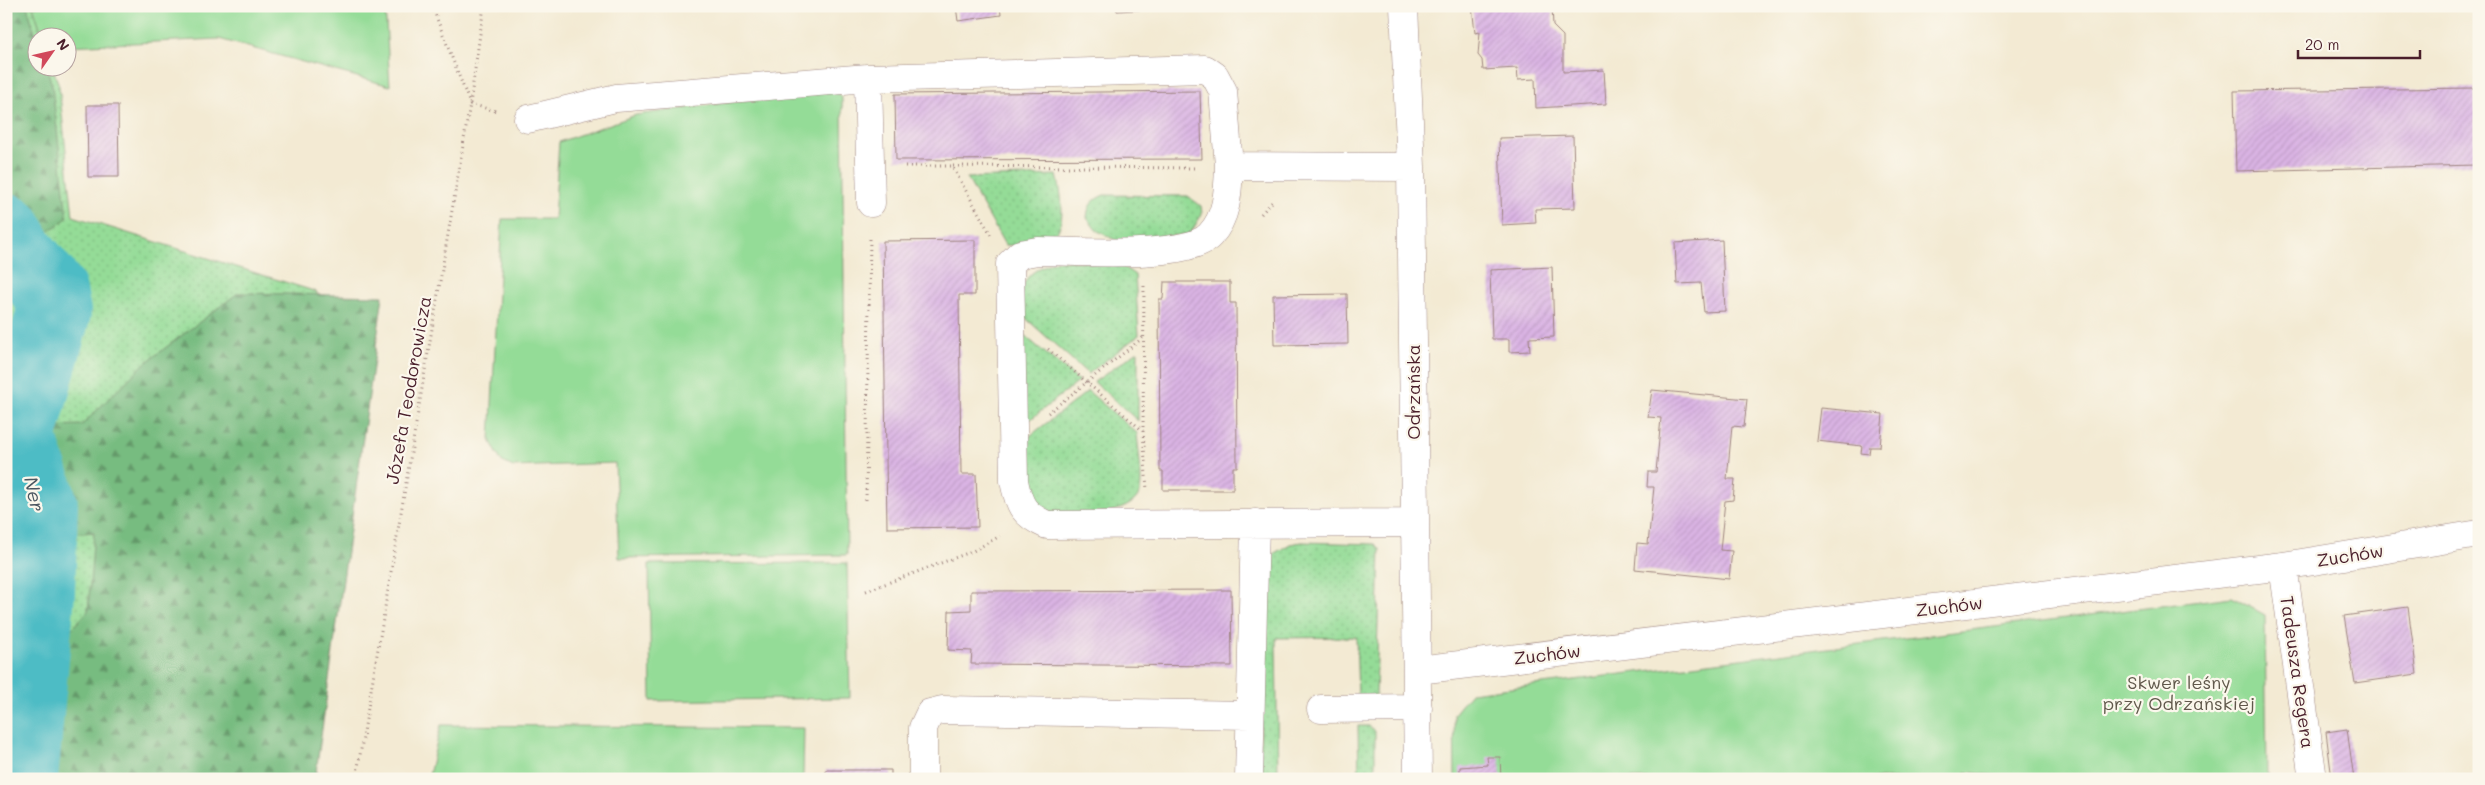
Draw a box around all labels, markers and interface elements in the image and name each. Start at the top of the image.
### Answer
north arrow [28,28,78,78]
scale bar [2298,28,2420,60]
text: 20 m [2305,34,2339,54]
text: N [52,35,74,54]
street label: Józefa Teodorowicza [380,294,436,486]
street label: Odrzańska [1401,344,1425,440]
water label: Ner [19,474,51,514]
street label: Zuchów [2315,538,2385,572]
street label: Zuchów [1914,590,1984,622]
street label: Tadeusza Regera [2275,594,2321,750]
street label: Zuchów [1512,638,1582,670]
park label: Skwer leśny przy Odrzańskiej [2103,670,2255,715]

